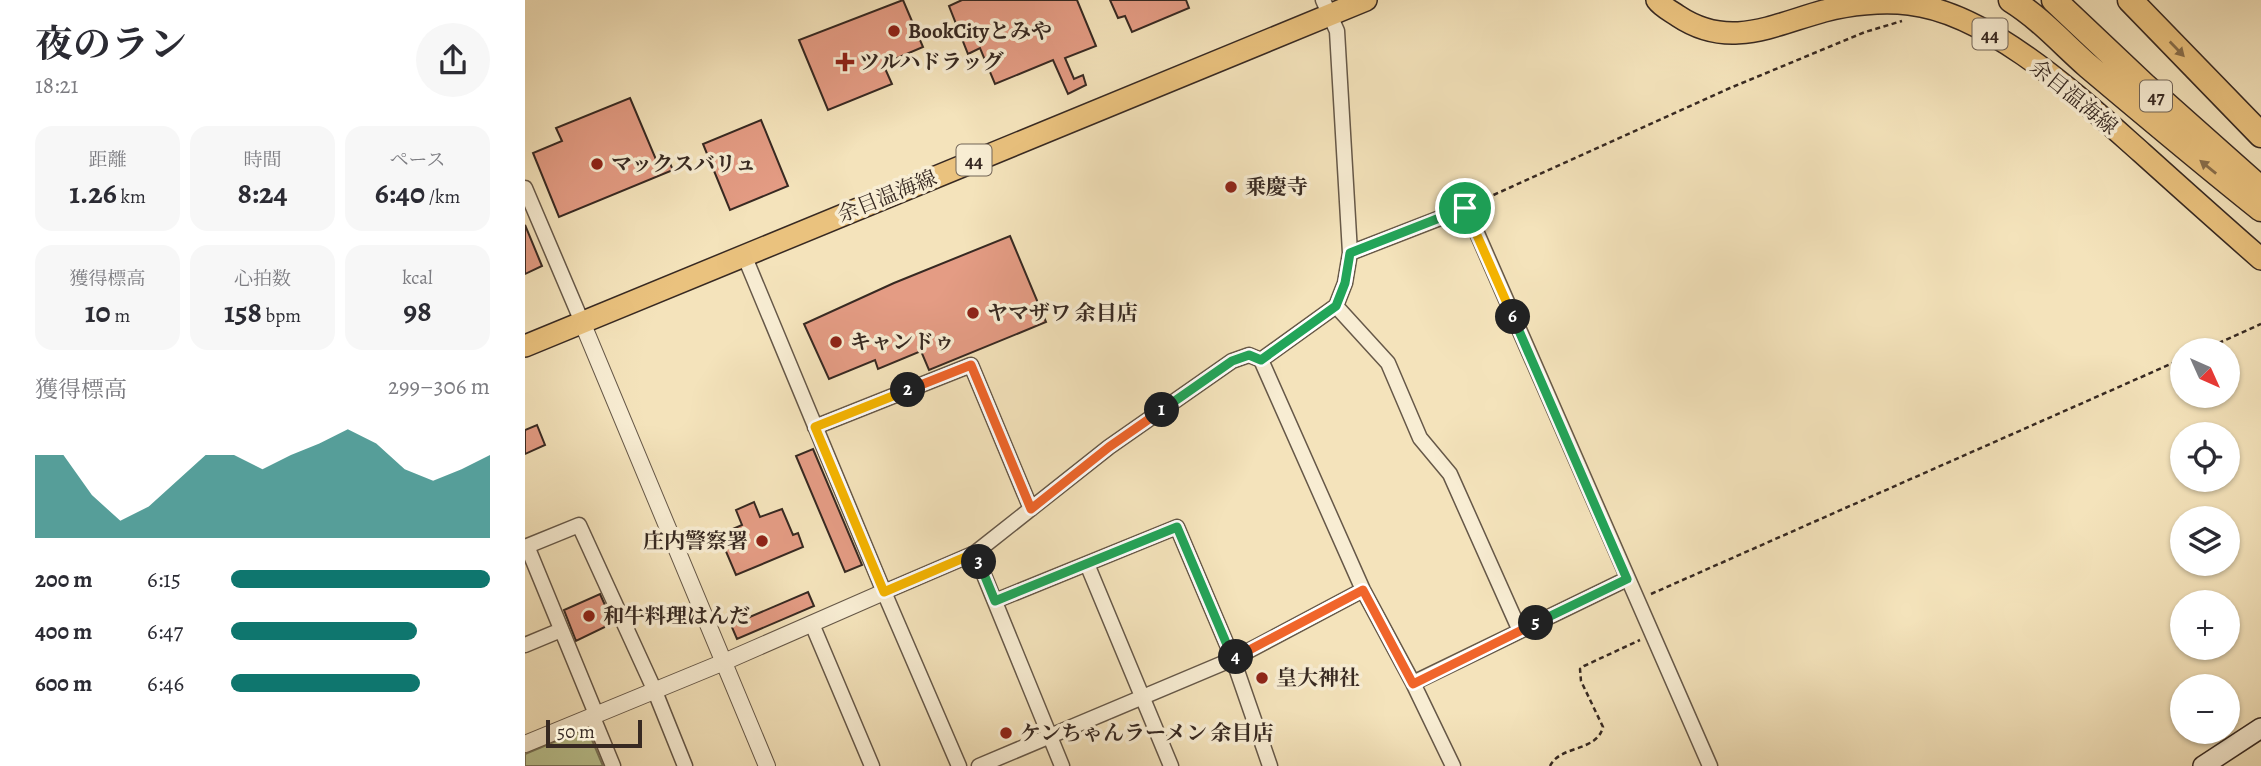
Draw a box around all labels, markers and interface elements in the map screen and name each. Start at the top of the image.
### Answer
place label: BookCityとみや [908,17,1052,45]
text: 夜のラン [35,18,187,70]
road number: 44 [1973,18,2007,50]
button: share [416,23,490,97]
marker: BookCityとみや [886,23,902,39]
one-way arrow [2168,40,2184,57]
place label: ツルハドラッグ [859,48,1004,76]
street label: 余目温海線 [2024,53,2124,141]
marker: ツルハドラッグ [837,54,853,70]
text: 18:21 [35,70,78,101]
road number: 47 [2140,80,2172,111]
road number: 44 [957,144,991,176]
text: 距離 [88,147,127,173]
text: 時間 [243,147,282,173]
text: ペース [389,147,446,173]
place label: マックスバリュ [611,150,756,178]
marker: マックスバリュ [589,156,605,172]
one-way arrow [2199,159,2217,174]
street label: 余目温海線 [833,163,941,229]
text: 1.26 [69,173,117,213]
text: 8:24 [237,173,288,213]
text: 6:40 [375,173,425,213]
place label: 乗慶寺 [1245,173,1308,201]
pin [1435,178,1495,238]
marker: 乗慶寺 [1223,179,1239,195]
text: km [117,184,146,210]
text: /km [425,184,460,210]
icon: arrive [1446,189,1484,227]
text: kcal [402,265,433,291]
text: 獲得標高 [69,266,146,292]
text: 心拍数 [234,266,291,292]
text: 98 [403,291,432,331]
text: 10 [85,292,111,332]
text: 158 [224,292,262,332]
place label: ヤマザワ 余目店 [987,299,1138,327]
pin: 6 [1495,300,1531,334]
text: m [111,303,130,329]
text: bpm [262,303,301,329]
text: 6 [1508,303,1517,329]
marker: ヤマザワ 余目店 [965,305,981,321]
place label: キャンドゥ [850,328,954,356]
marker: キャンドゥ [828,334,844,350]
north arrow [2170,338,2240,408]
map controls [2170,338,2240,744]
text: 299–306 m [388,371,490,402]
pin: 2 [891,372,925,408]
text: 獲得標高 [35,374,127,405]
text: 2 [903,376,912,402]
pin: 1 [1145,392,1179,428]
text: 1 [1158,396,1165,422]
button: locate [2170,422,2240,492]
button: layers [2170,506,2240,576]
place label: 庄内警察署 [643,527,748,555]
marker: 庄内警察署 [754,533,770,549]
pin: 3 [961,544,997,580]
text: 3 [974,548,983,574]
text: 200 m [35,564,93,595]
text: 6:15 [147,564,181,595]
button: + [2170,590,2240,660]
place label: 和牛料理はんだ [603,602,750,630]
pin: 5 [1518,606,1553,640]
marker: 和牛料理はんだ [581,608,597,624]
text: 5 [1531,609,1540,635]
text: 400 m [35,616,92,647]
text: 6:47 [147,616,183,647]
pin: 4 [1219,640,1253,674]
text: 4 [1231,643,1240,669]
place label: 皇大神社 [1276,664,1360,692]
text: 600 m [35,668,92,699]
text: 6:46 [147,668,184,699]
marker: 皇大神社 [1254,670,1270,686]
button: − [2170,674,2240,744]
scale bar [546,717,642,749]
text: 50 m [557,719,595,745]
place label: ケンちゃんラーメン 余目店 [1020,719,1274,747]
marker: ケンちゃんラーメン 余目店 [998,725,1014,741]

